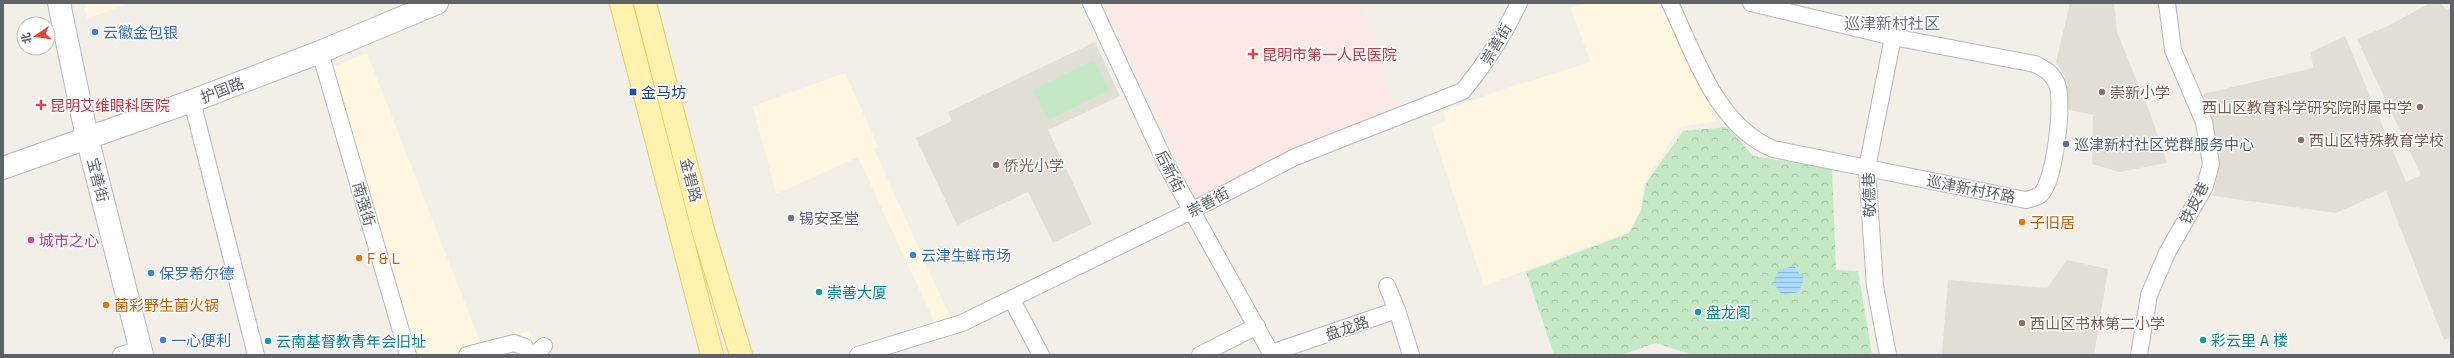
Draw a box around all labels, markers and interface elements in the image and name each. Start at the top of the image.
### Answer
district label: 巡津新村社区 [1844,13,1940,34]
north arrow [16,16,56,56]
street label: 崇善街 [1476,20,1516,68]
place label: 云徽金包银 [103,23,178,42]
marker: 云徽金包银 [90,27,100,37]
text: 北 [18,31,34,45]
place label: 昆明市第一人民医院 [1262,45,1397,64]
marker: 昆明市第一人民医院 [1247,48,1259,60]
street label: 护国路 [198,73,246,107]
place label: 金马坊 [641,83,686,102]
place label: 崇新小学 [2110,83,2170,102]
marker: 金马坊 [628,87,638,97]
marker: 崇新小学 [2097,87,2107,97]
place label: 昆明艾维眼科医院 [50,96,170,115]
place label: 西山区教育科学研究院附属中学 [2202,98,2412,117]
marker: 昆明艾维眼科医院 [35,99,47,111]
marker: 西山区教育科学研究院附属中学 [2415,102,2425,112]
place label: 西山区特殊教育学校 [2309,131,2444,150]
place label: 巡津新村社区党群服务中心 [2074,135,2254,154]
marker: 西山区特殊教育学校 [2296,135,2306,145]
marker: 巡津新村社区党群服务中心 [2061,139,2071,149]
street label: 后新街 [1151,147,1189,195]
street label: 宝善街 [83,156,113,204]
street label: 金碧路 [676,156,706,204]
place label: 侨光小学 [1004,156,1064,175]
marker: 侨光小学 [991,160,1001,170]
street label: 巡津新村环路 [1925,171,2017,207]
street label: 敬德巷 [1859,172,1879,218]
street label: 铁皮巷 [2175,179,2213,227]
street label: 南强街 [349,180,379,228]
street label: 崇善街 [1184,183,1232,221]
place label: 锡安圣堂 [799,209,859,228]
marker: 锡安圣堂 [786,213,796,223]
place label: 子旧居 [2030,213,2075,232]
marker: 子旧居 [2017,217,2027,227]
place label: 城市之心 [39,231,99,250]
marker: 城市之心 [26,235,36,245]
place label: 云津生鲜市场 [921,246,1011,265]
place label: F & L [367,249,400,268]
marker: 云津生鲜市场 [908,250,918,260]
marker: F & L [354,253,364,263]
place label: 保罗希尔德 [159,264,234,283]
marker: 保罗希尔德 [146,268,156,278]
place label: 崇善大厦 [827,283,887,302]
marker: 崇善大厦 [814,287,824,297]
place label: 菌彩野生菌火锅 [114,296,219,315]
marker: 菌彩野生菌火锅 [101,300,111,310]
place label: 盘龙阁 [1706,303,1751,322]
marker: 盘龙阁 [1693,307,1703,317]
street label: 盘龙路 [1323,312,1371,344]
place label: 西山区书林第二小学 [2030,314,2165,333]
marker: 西山区书林第二小学 [2017,318,2027,328]
place label: 一心便利 [171,331,231,350]
place label: 彩云里 A 楼 [2211,331,2288,350]
place label: 云南基督教青年会旧址 [276,332,426,351]
marker: 一心便利 [158,335,168,345]
marker: 彩云里 A 楼 [2198,335,2208,345]
marker: 云南基督教青年会旧址 [263,336,273,346]

